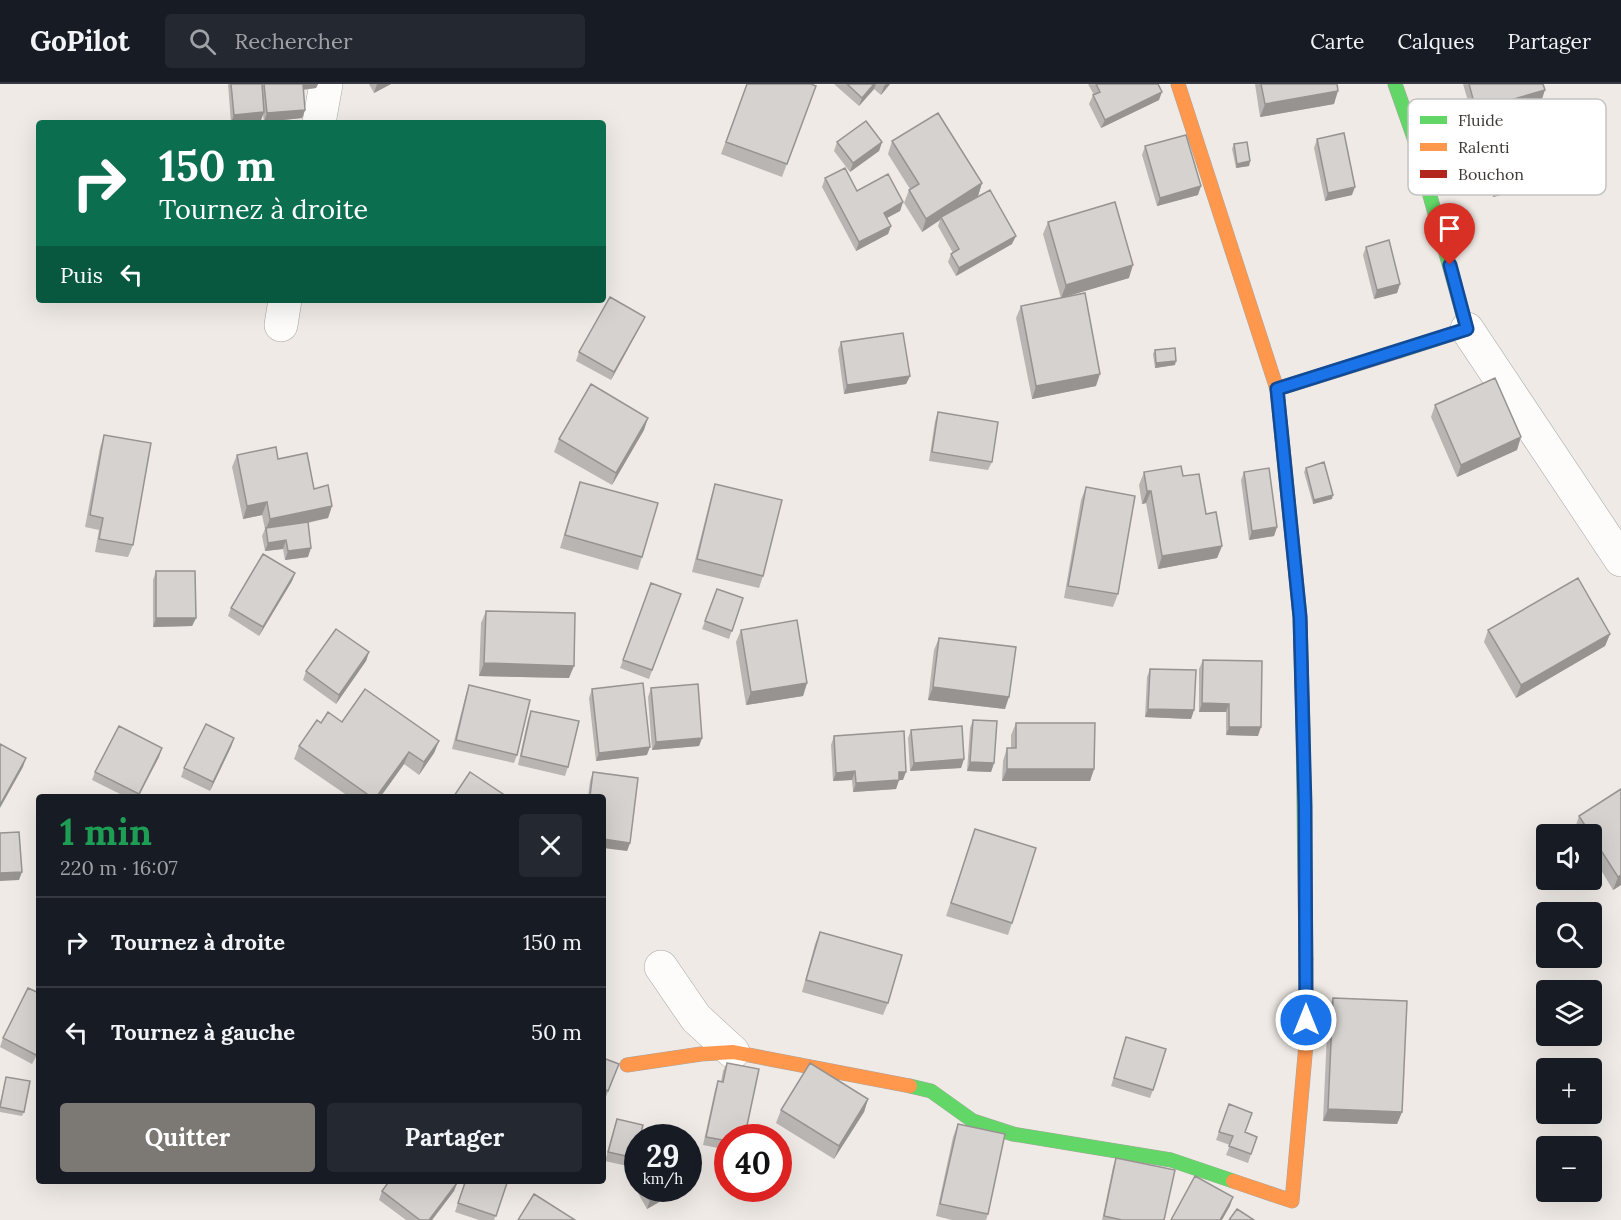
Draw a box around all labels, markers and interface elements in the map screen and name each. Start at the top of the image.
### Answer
search box [165,14,585,68]
text: GoPilot [30,23,129,59]
icon: search [186,25,219,58]
text: Rechercher [234,27,352,55]
text: Carte [1310,28,1364,55]
text: Calques [1397,28,1474,55]
text: Partager [1507,28,1591,55]
legend [1408,99,1606,195]
text: Fluide [1458,110,1504,130]
text: Ralenti [1458,137,1510,157]
text: 150 m [159,139,275,193]
icon: right [60,144,138,222]
text: Bouchon [1458,164,1524,184]
text: Tournez à droite [159,192,368,226]
pin [1424,203,1475,265]
icon: arrive [1433,212,1466,245]
icon: left [115,258,148,291]
text: Puis [60,261,103,289]
text: 1 min [60,809,152,855]
button: close [519,814,582,877]
map controls [1536,824,1602,1202]
button: sound [1536,824,1602,890]
text: 220 m · 16:07 [60,855,178,880]
button: search [1536,902,1602,968]
icon: right [60,926,93,959]
text: Tournez à droite [111,928,285,956]
text: 150 m [523,928,582,956]
button: layers [1536,980,1602,1046]
position arrow [1274,988,1338,1052]
icon: left [60,1016,93,1049]
text: Tournez à gauche [111,1018,295,1046]
text: 50 m [531,1018,582,1046]
button: + [1536,1058,1602,1124]
button: Quitter [60,1103,315,1172]
button: Partager [327,1103,582,1172]
speed limit sign: 40 [714,1124,792,1202]
button: − [1536,1136,1602,1202]
text: 29 [646,1137,680,1175]
text: km/h [643,1169,683,1188]

